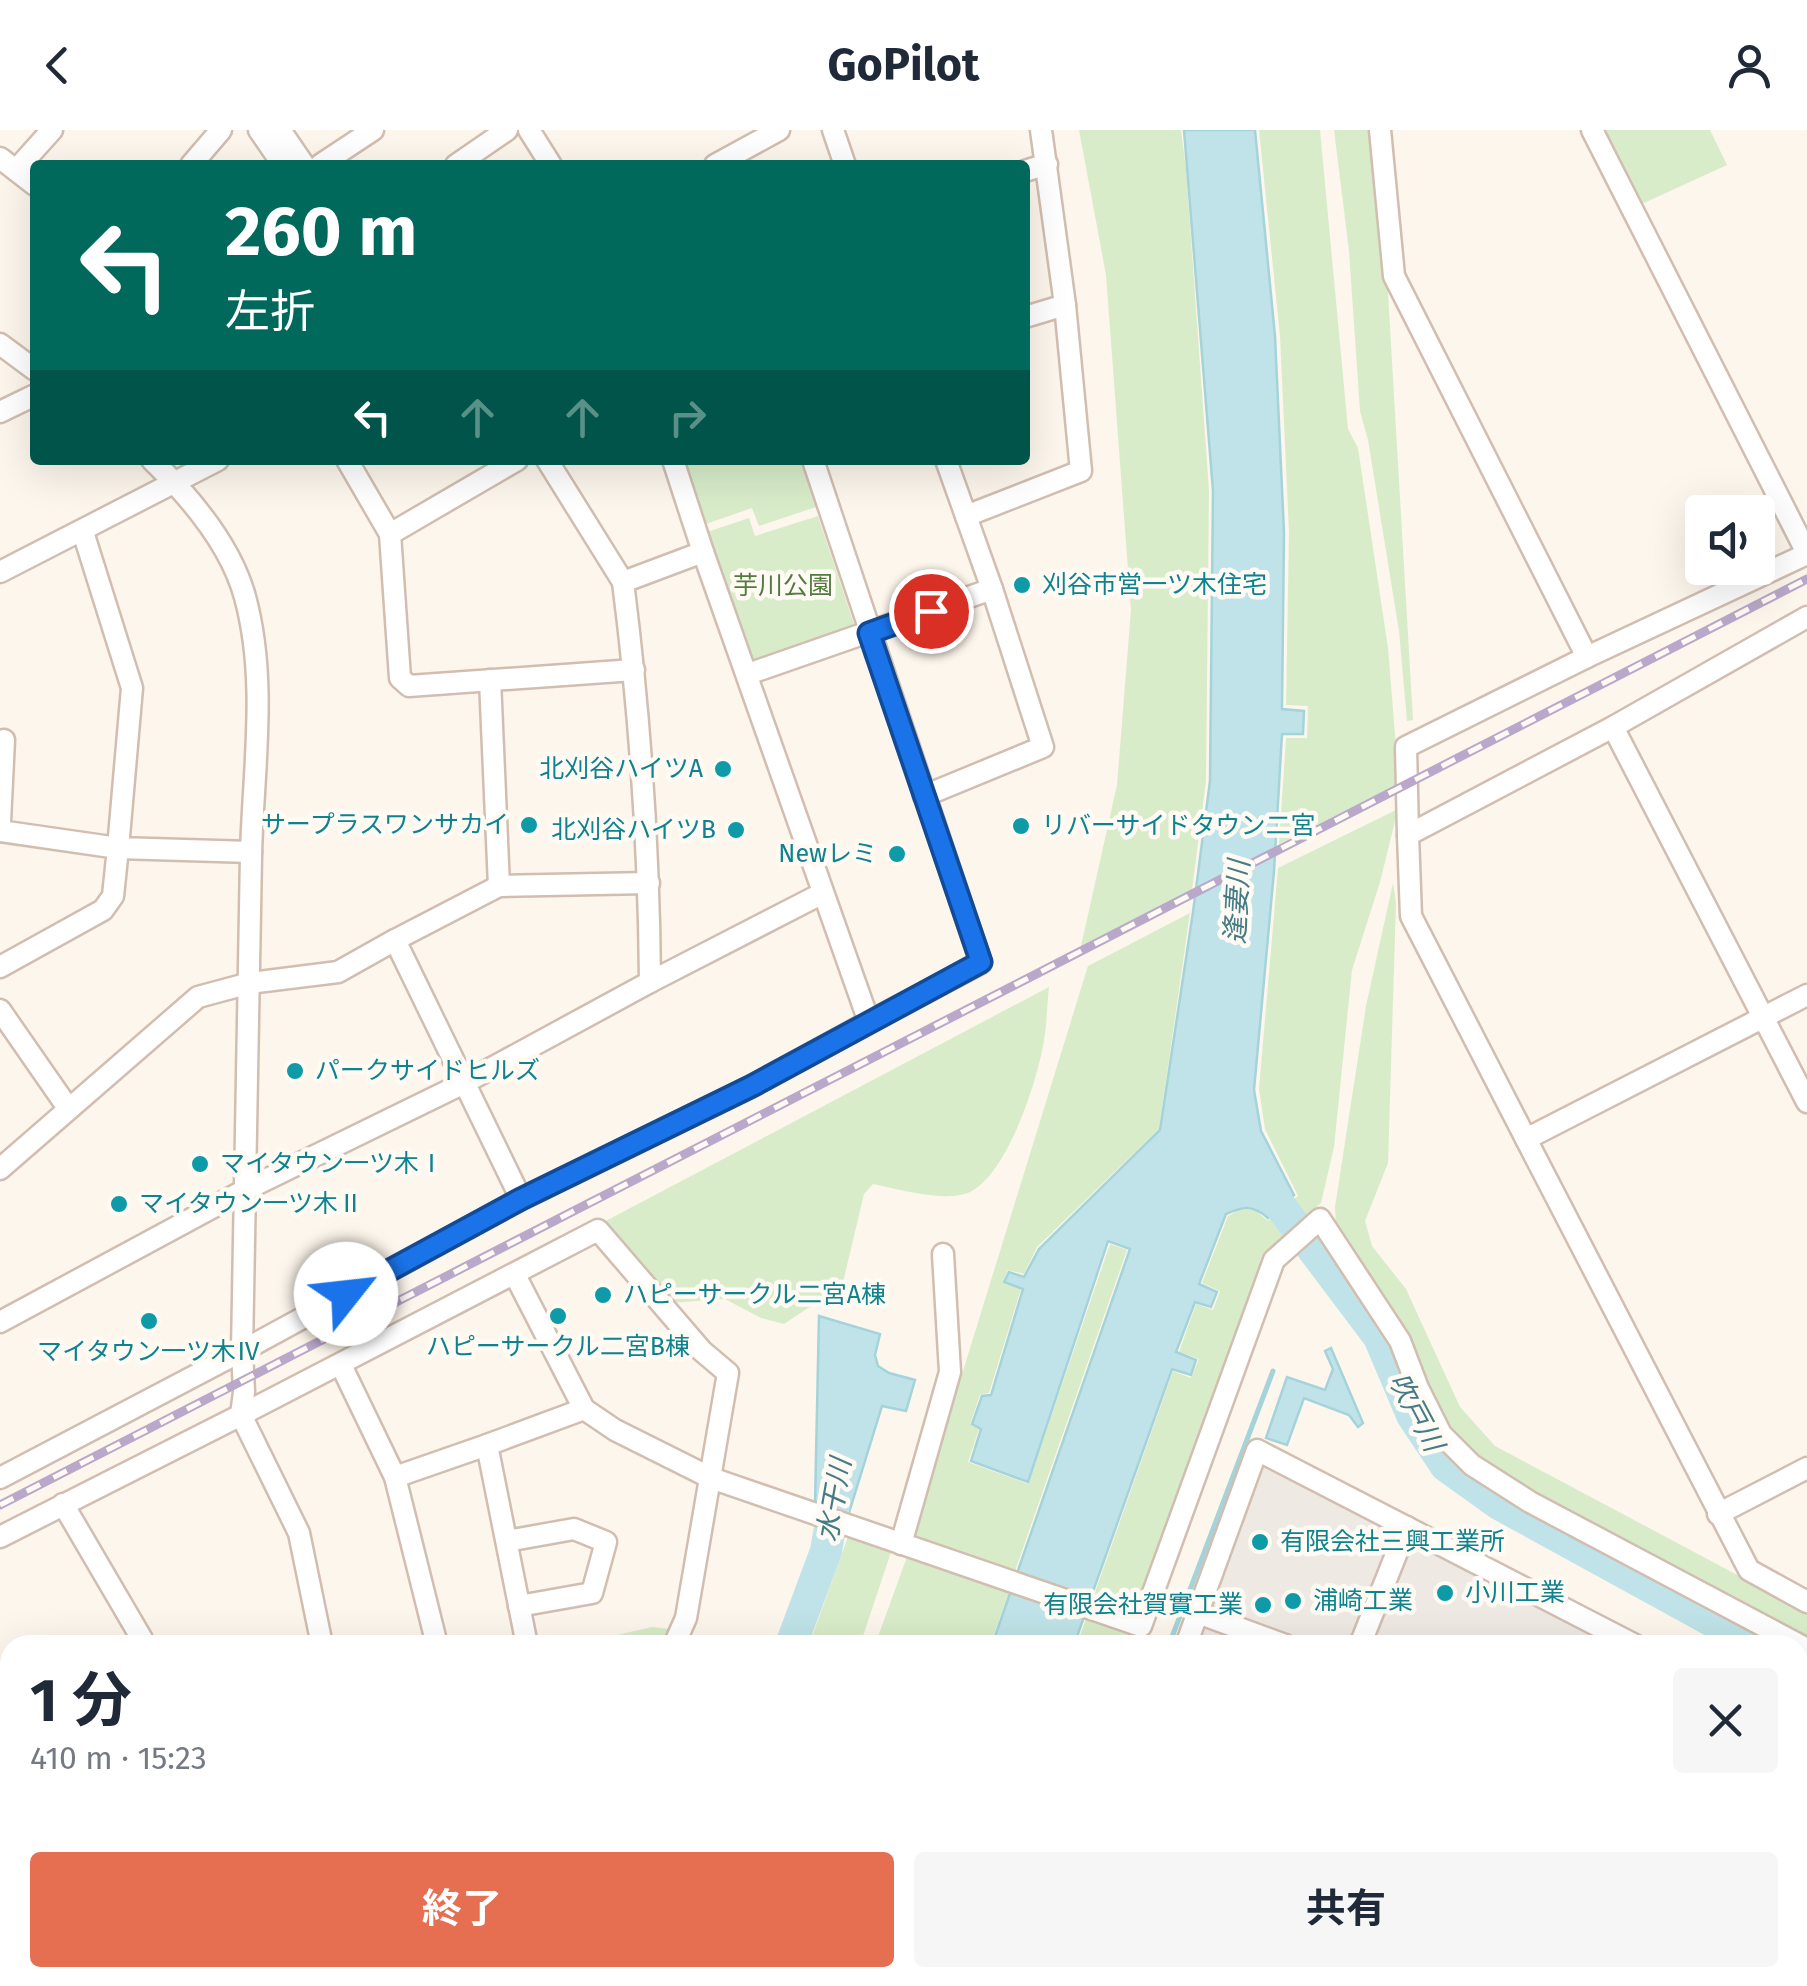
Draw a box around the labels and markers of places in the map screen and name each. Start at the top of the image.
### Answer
pin [889,569,974,654]
place label: 刈谷市営一ツ木住宅 [1042,570,1267,600]
marker: 刈谷市営一ツ木住宅 [1011,574,1033,596]
place label: 北刈谷ハイツA [539,754,704,784]
marker: 北刈谷ハイツA [712,758,734,780]
place label: サープラスワンサカイ [261,810,509,840]
place label: リバーサイドタウン二宮 [1041,811,1316,841]
marker: サープラスワンサカイ [518,814,540,836]
place label: 北刈谷ハイツB [551,815,716,845]
marker: リバーサイドタウン二宮 [1010,815,1032,837]
marker: 北刈谷ハイツB [725,819,747,841]
place label: Newレミ [778,839,877,869]
marker: Newレミ [886,843,908,865]
place label: パークサイドヒルズ [315,1056,540,1086]
marker: パークサイドヒルズ [284,1060,306,1082]
place label: マイタウン一ツ木Ⅰ [220,1149,444,1179]
marker: マイタウン一ツ木Ⅰ [189,1153,211,1175]
place label: マイタウン一ツ木Ⅱ [139,1189,363,1219]
marker: マイタウン一ツ木Ⅱ [108,1193,130,1215]
place label: ハピーサークル二宮A棟 [623,1280,886,1310]
marker: ハピーサークル二宮A棟 [592,1284,614,1306]
marker: ハピーサークル二宮B棟 [547,1305,569,1327]
marker: マイタウン一ツ木Ⅳ [138,1310,160,1332]
place label: ハピーサークル二宮B棟 [426,1332,690,1362]
place label: マイタウン一ツ木Ⅳ [37,1337,261,1367]
place label: 有限会社三興工業所 [1280,1527,1505,1557]
marker: 有限会社三興工業所 [1249,1531,1271,1553]
place label: 小川工業 [1465,1578,1565,1608]
marker: 小川工業 [1434,1582,1456,1604]
place label: 浦崎工業 [1313,1586,1413,1616]
place label: 有限会社賀實工業 [1043,1590,1243,1620]
marker: 浦崎工業 [1282,1590,1304,1612]
marker: 有限会社賀實工業 [1252,1594,1274,1616]

